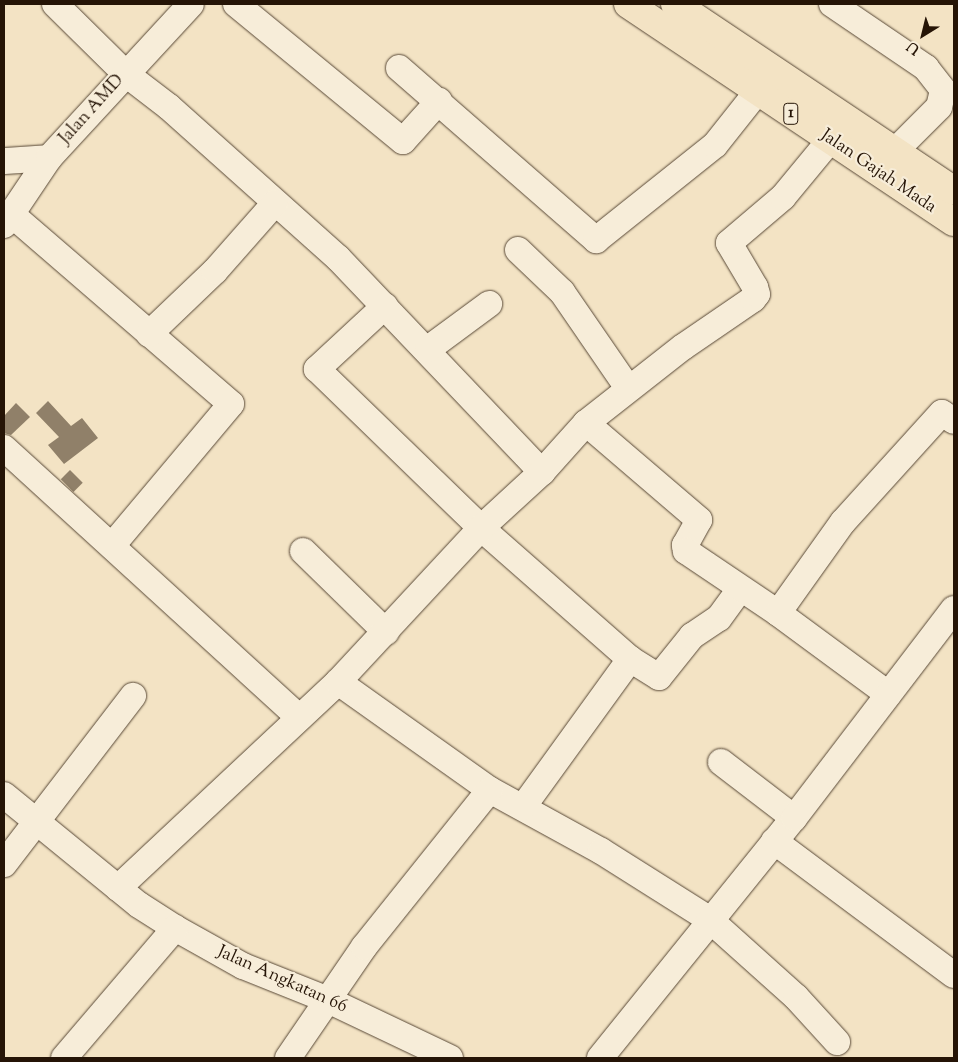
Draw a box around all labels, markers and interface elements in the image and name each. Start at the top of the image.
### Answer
north arrow [898,10,948,60]
text: U [904,36,925,59]
street label: Jalan AMD [55,71,129,149]
road number: 1 [782,100,800,128]
street label: Jalan Gajah Mada [816,125,940,219]
street label: Jalan Angkatan 66 [214,942,350,1018]

